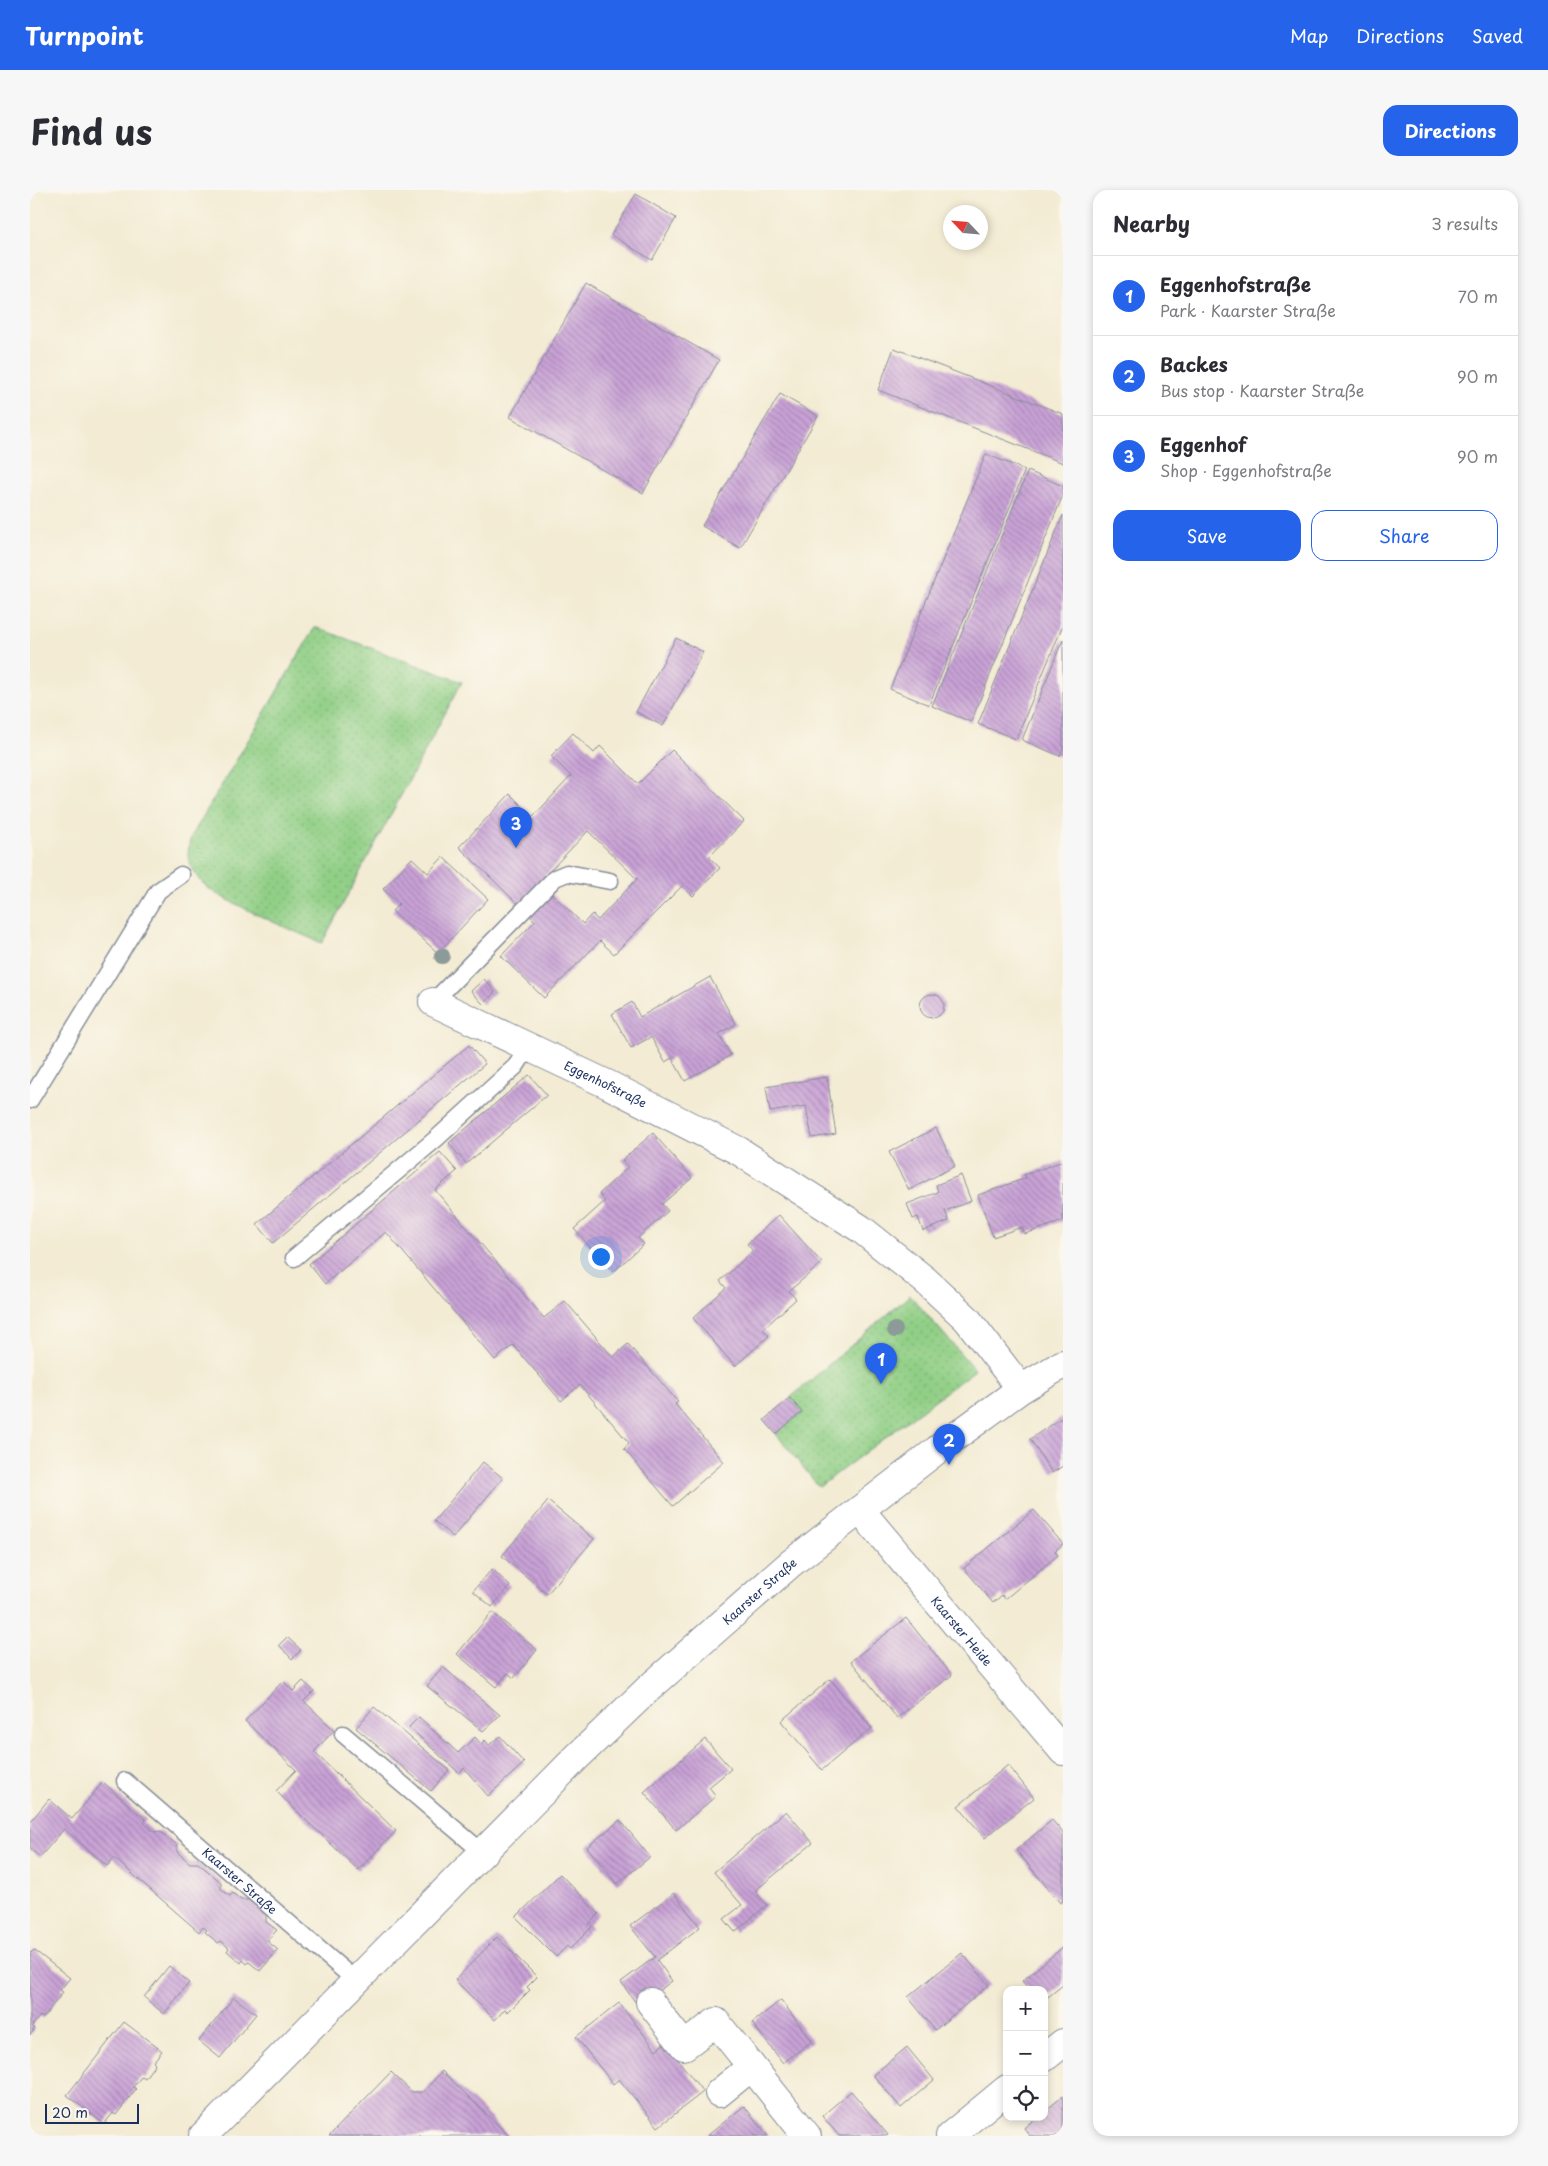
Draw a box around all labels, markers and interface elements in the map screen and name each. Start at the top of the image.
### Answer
text: Turnpoint [25,17,144,53]
text: Map [1290,22,1328,49]
text: Directions [1356,22,1444,49]
text: Saved [1472,22,1523,49]
text: Find us [30,104,152,157]
button: Directions [1383,105,1518,156]
north arrow [943,205,988,250]
text: Nearby [1113,207,1190,239]
text: 3 results [1431,211,1498,235]
text: Eggenhofstraße [1160,270,1311,298]
text: 1 [1125,284,1133,308]
text: 70 m [1458,284,1498,308]
text: Park · Kaarster Straße [1160,298,1336,322]
text: Backes [1160,350,1228,378]
text: 2 [1123,364,1135,388]
text: 90 m [1457,364,1498,388]
text: Bus stop · Kaarster Straße [1160,378,1364,402]
text: Eggenhof [1160,430,1247,458]
text: 3 [1124,444,1134,468]
text: 90 m [1457,444,1498,468]
text: Shop · Eggenhofstraße [1160,458,1332,482]
button: Save [1113,510,1301,561]
button: Share [1311,510,1498,561]
pin: 3 [500,807,532,848]
street label: Eggenhofstraße [561,1056,650,1112]
your location [588,1244,614,1270]
pin: 1 [865,1343,897,1384]
pin: 2 [933,1424,965,1465]
street label: Kaarster Straße [718,1553,800,1629]
street label: Kaarster Heide [927,1592,997,1670]
street label: Kaarster Straße [199,1843,281,1918]
map controls [1003,1986,1048,2121]
button: + [1003,1986,1048,2031]
button: − [1003,2031,1048,2076]
button: locate [1003,2076,1048,2121]
scale bar [45,2101,139,2124]
text: 20 m [52,2102,88,2123]

